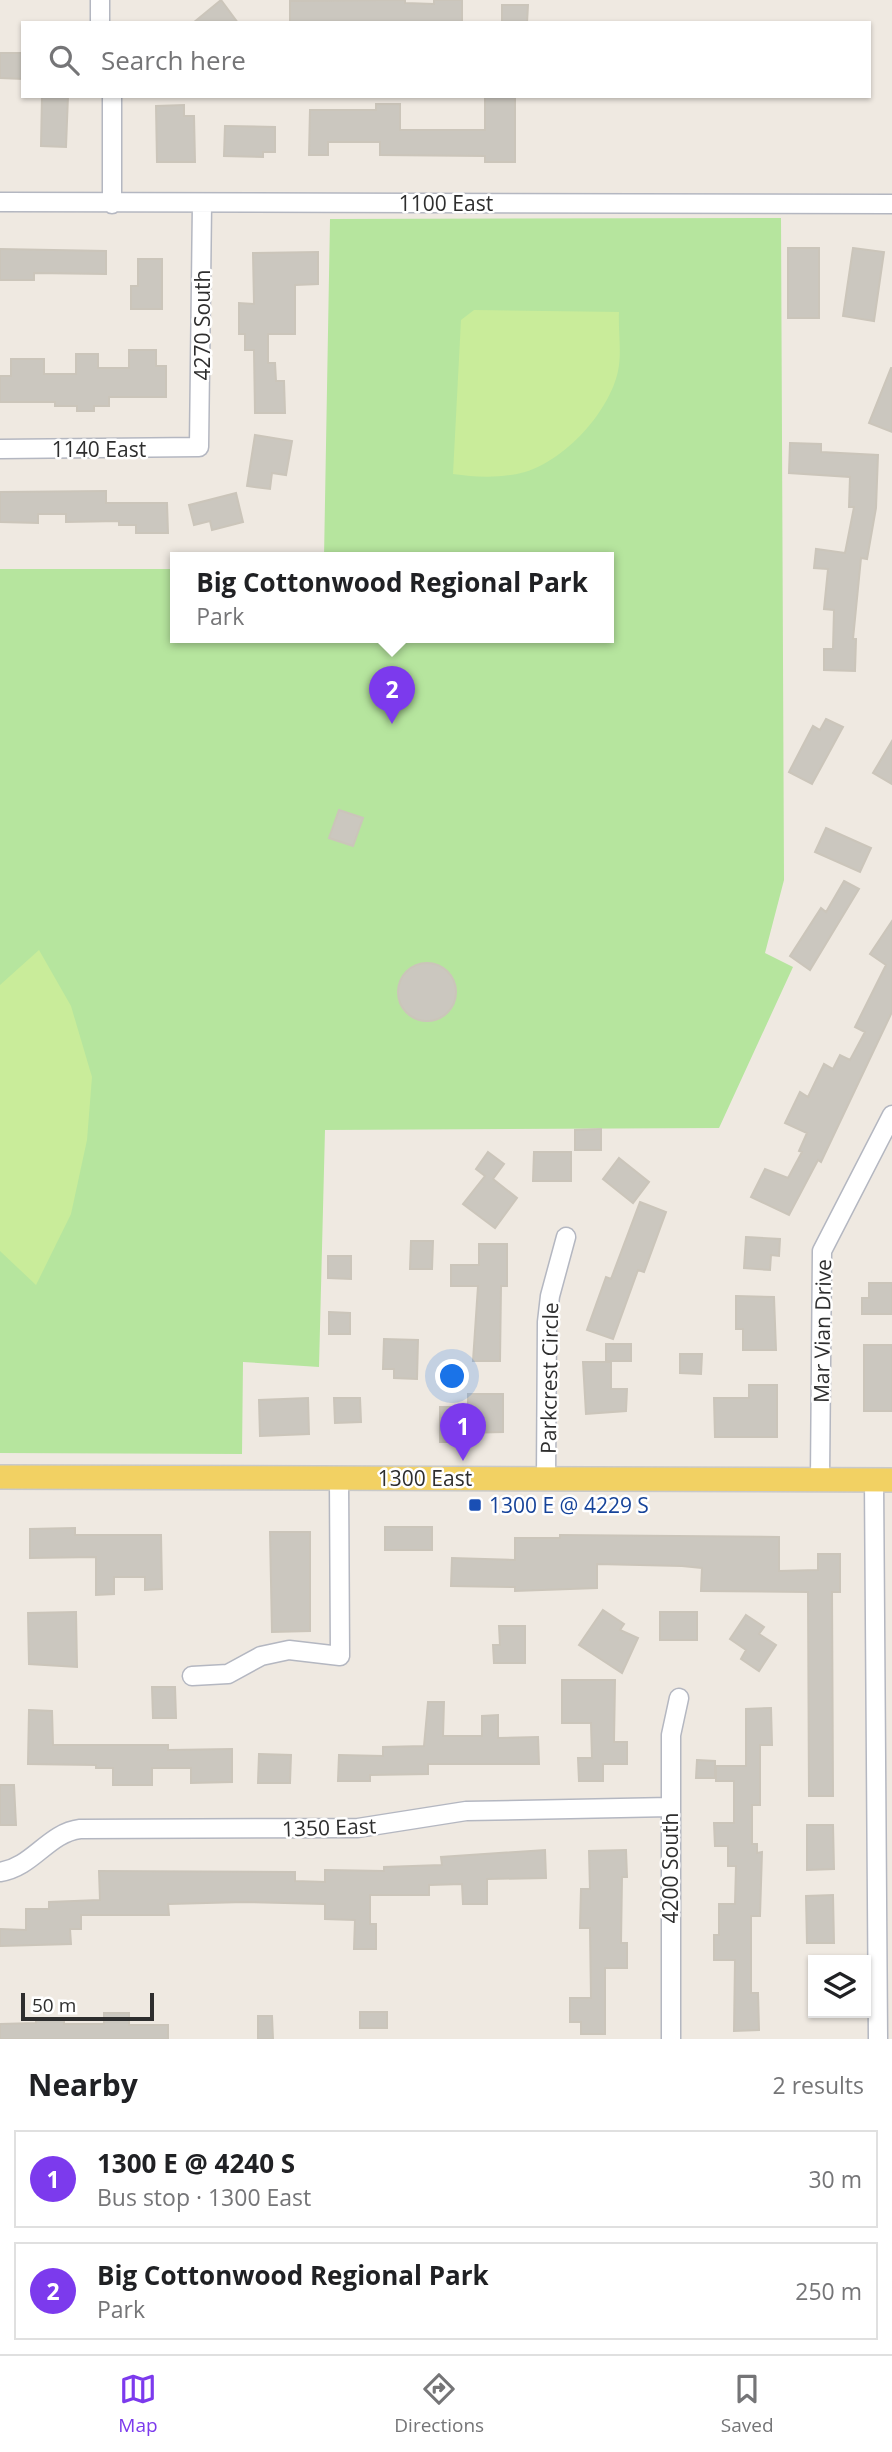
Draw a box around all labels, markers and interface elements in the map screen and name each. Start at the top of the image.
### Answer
search box [21,21,871,98]
icon: search [45,41,83,79]
text: Search here [101,42,246,78]
street label: 1100 East [399,189,493,217]
street label: 4270 South [188,270,216,380]
street label: 1140 East [52,435,146,463]
popup [170,552,614,643]
text: Big Cottonwood Regional Park [196,564,588,600]
text: Park [196,600,244,632]
pin: 2 [369,666,415,724]
street label: Mar Vian Drive [807,1259,837,1403]
street label: Parkcrest Circle [534,1302,564,1454]
your location [435,1359,469,1393]
pin: 1 [440,1403,486,1461]
street label: 1300 East [378,1464,472,1492]
place label: 1300 E @ 4229 S [489,1491,649,1519]
marker: 1300 E @ 4229 S [467,1497,483,1513]
street label: 1350 East [281,1811,377,1843]
street label: 4200 South [656,1813,684,1923]
map controls [808,1955,871,2018]
button: layers [808,1955,871,2018]
scale bar [21,1990,154,2022]
text: 50 m [32,1992,76,2018]
text: Nearby [28,2064,138,2105]
text: 2 results [773,2069,864,2101]
text: 1300 E @ 4240 S [97,2145,295,2181]
text: 1 [46,2163,60,2195]
text: 30 m [808,2163,862,2195]
text: Bus stop · 1300 East [97,2181,311,2213]
text: Big Cottonwood Regional Park [97,2257,489,2293]
text: 2 [46,2275,60,2307]
text: 250 m [795,2275,862,2307]
text: Park [97,2293,145,2325]
tab: Map [118,2370,158,2438]
tab: Directions [394,2370,484,2438]
tab: Saved [721,2370,774,2438]

